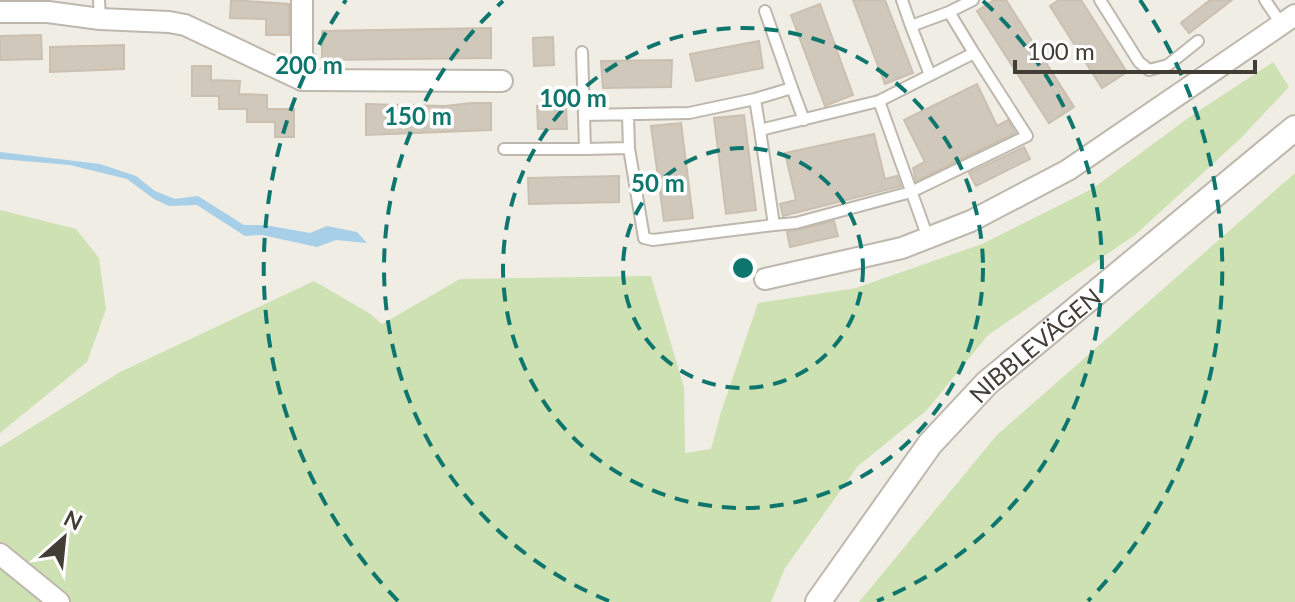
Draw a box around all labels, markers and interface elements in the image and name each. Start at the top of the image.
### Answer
scale bar [1015,24,1255,74]
text: 100 m [1027,36,1095,65]
text: 200 m [275,50,343,79]
text: 100 m [539,83,607,112]
text: 150 m [384,101,452,130]
text: 50 m [631,168,685,197]
centre of rings [729,254,757,282]
street label: NIBBLEVÄGEN [962,281,1106,408]
north arrow [24,498,104,578]
text: N [60,504,87,536]

